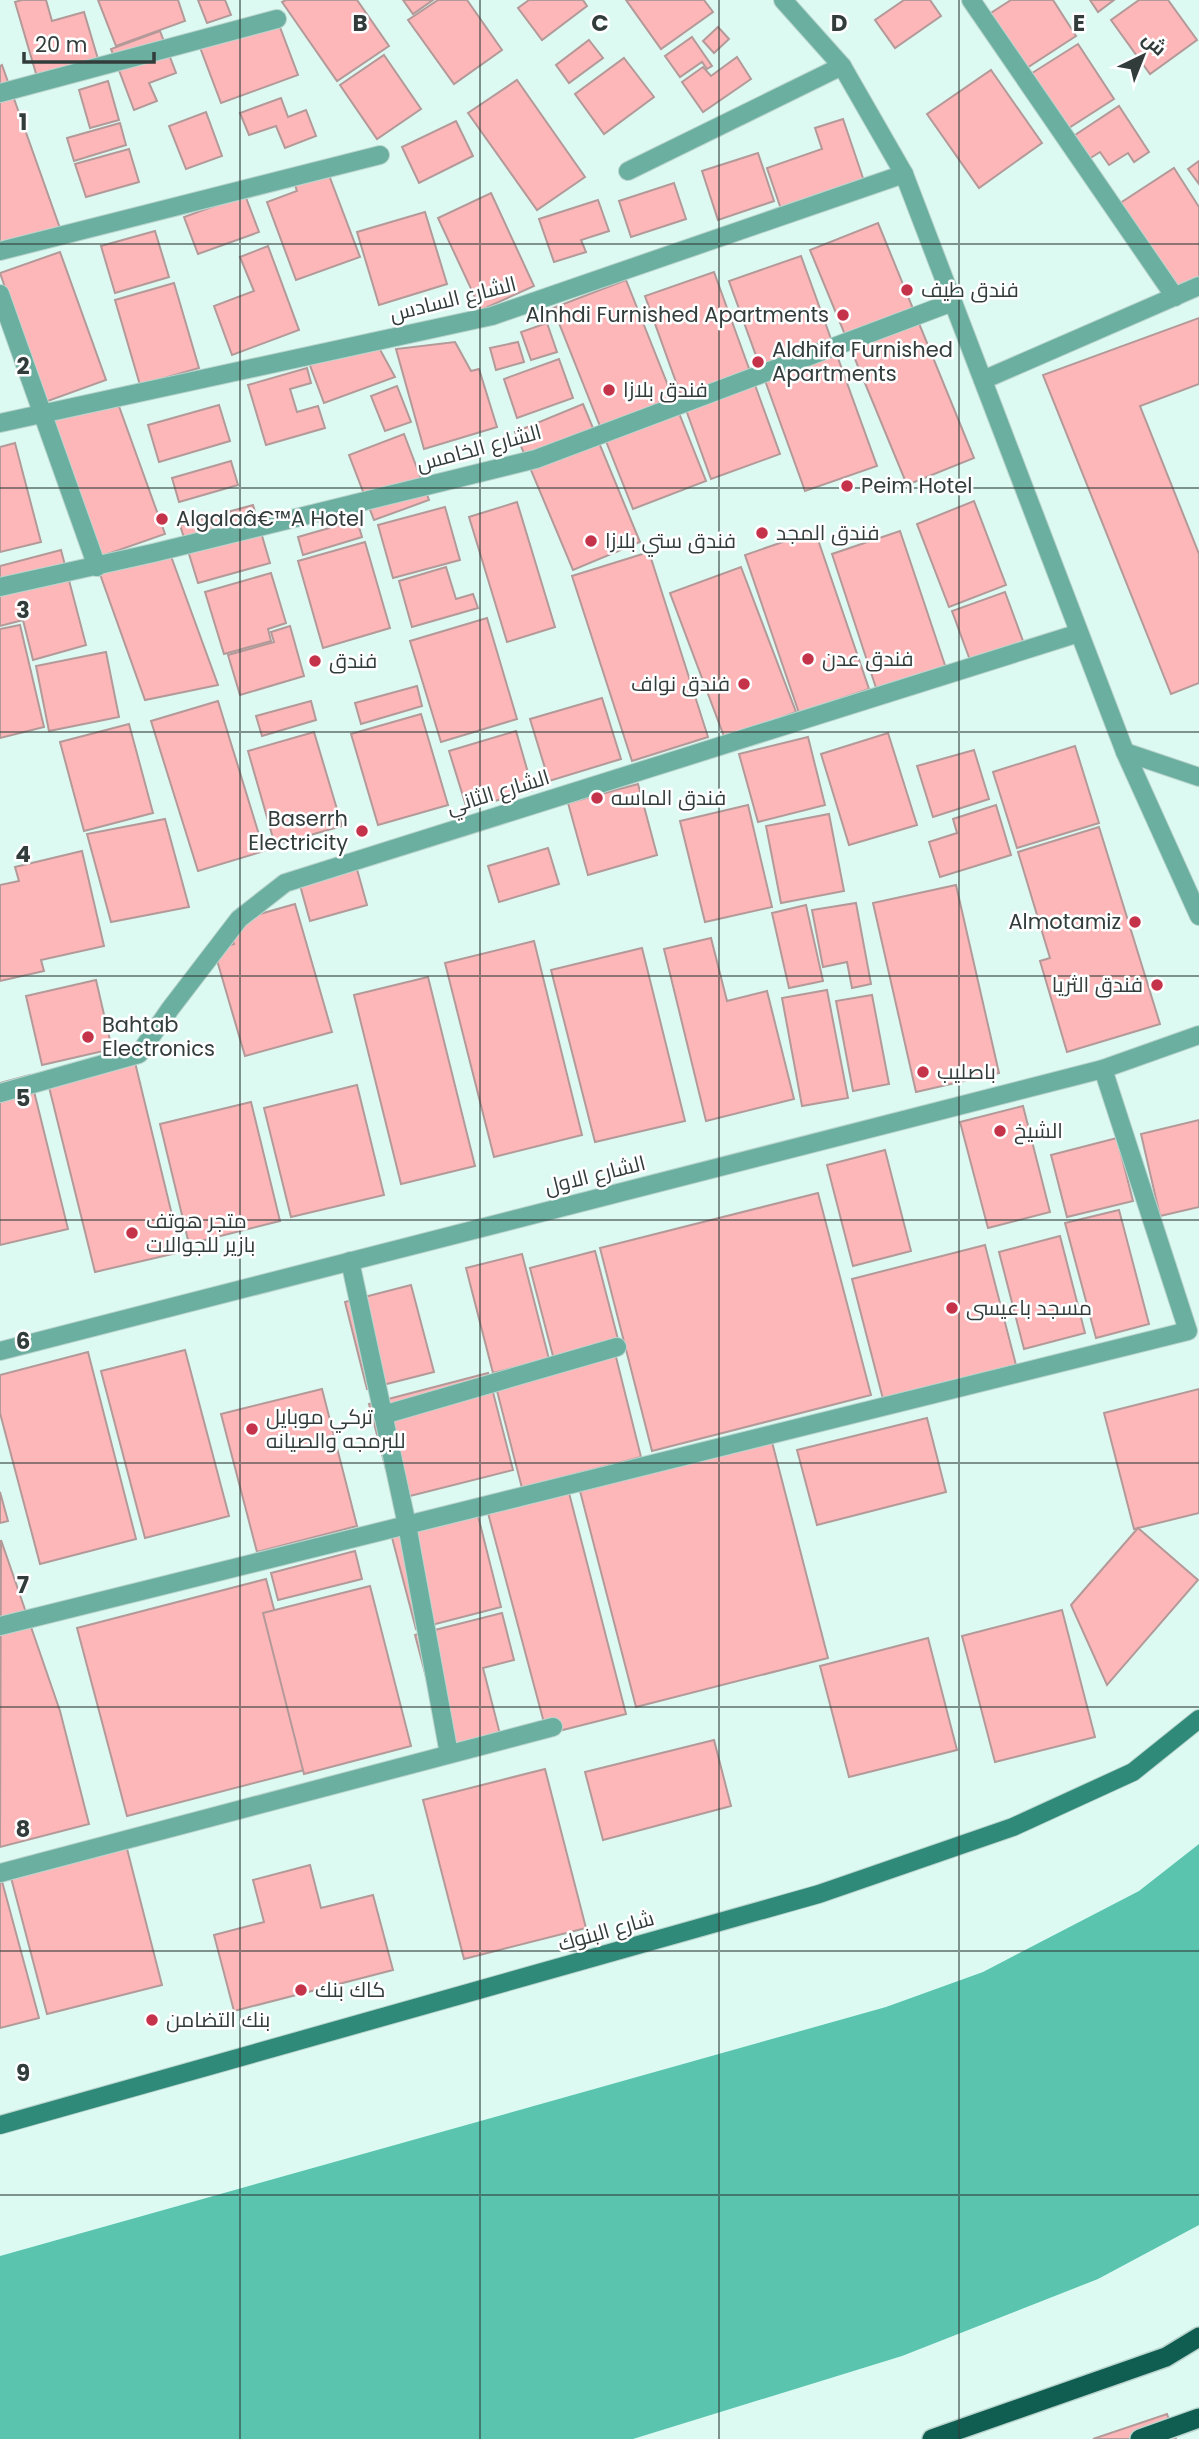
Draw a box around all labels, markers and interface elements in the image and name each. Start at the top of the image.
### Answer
text: B [352,7,368,39]
text: C [591,7,609,39]
text: D [831,7,847,39]
text: E [1073,7,1085,39]
scale bar [24,21,154,65]
north arrow [1108,21,1178,91]
text: ش [1136,26,1172,62]
text: 20 m [35,30,88,59]
text: 1 [19,106,27,138]
street label: الشارع السادس [386,269,519,328]
place label: فندق طيف [921,275,1019,304]
marker: فندق طيف [899,282,915,298]
place label: Alnhdi Furnished Apartments [525,300,829,329]
marker: Alnhdi Furnished Apartments [835,307,851,323]
place label: Aldhifa Furnished Apartments [772,335,953,388]
text: 2 [16,350,30,382]
marker: Aldhifa Furnished Apartments [750,354,766,370]
place label: فندق بلازا [623,375,708,404]
marker: فندق بلازا [601,382,617,398]
street label: الشارع الخامس [413,417,545,478]
place label: Peim Hotel [861,471,972,500]
marker: Peim Hotel [839,478,855,494]
place label: Algalaâ€™A Hotel [176,504,364,533]
marker: Algalaâ€™A Hotel [154,511,170,527]
place label: فندق المجد [776,518,879,547]
marker: فندق المجد [754,525,770,541]
place label: فندق ستي بلازا [605,526,736,557]
marker: فندق ستي بلازا [583,533,599,549]
text: 3 [16,594,30,626]
place label: فندق عدن [822,644,914,673]
place label: فندق [329,646,377,675]
marker: فندق عدن [800,651,816,667]
marker: فندق [307,653,323,669]
place label: فندق نواف [631,669,730,698]
marker: فندق نواف [736,676,752,692]
street label: الشارع الثاني [443,762,554,823]
place label: فندق الماسه [611,783,726,812]
marker: فندق الماسه [589,790,605,806]
place label: Baserrh Electricity [248,804,348,857]
marker: Baserrh Electricity [354,823,370,839]
text: 4 [15,838,31,870]
place label: Almotamiz [1008,907,1121,936]
marker: Almotamiz [1127,914,1143,930]
place label: فندق الثريا [1052,970,1143,999]
marker: فندق الثريا [1149,977,1165,993]
place label: Bahtab Electronics [102,1010,215,1063]
marker: Bahtab Electronics [80,1029,96,1045]
place label: باصليب [937,1057,996,1086]
marker: باصليب [915,1064,931,1080]
text: 5 [16,1082,30,1114]
place label: الشيخ [1014,1116,1063,1145]
marker: الشيخ [992,1123,1008,1139]
street label: الشارع الاول [541,1148,648,1201]
place label: متجر هوتف بازير للجوالات [146,1206,255,1259]
marker: متجر هوتف بازير للجوالات [124,1225,140,1241]
place label: مسجد باعيسى [966,1293,1092,1322]
marker: مسجد باعيسى [944,1300,960,1316]
text: 6 [16,1325,30,1357]
place label: تركي موبايل للبرمجه والصيانه [266,1402,405,1455]
marker: تركي موبايل للبرمجه والصيانه [244,1421,260,1437]
text: 7 [17,1569,29,1601]
text: 8 [16,1813,30,1845]
street label: شارع البنوك [554,1903,657,1958]
place label: كاك بنك [315,1975,385,2004]
marker: كاك بنك [293,1982,309,1998]
place label: بنك التضامن [166,2005,270,2034]
marker: بنك التضامن [144,2012,160,2028]
text: 9 [16,2057,30,2089]

